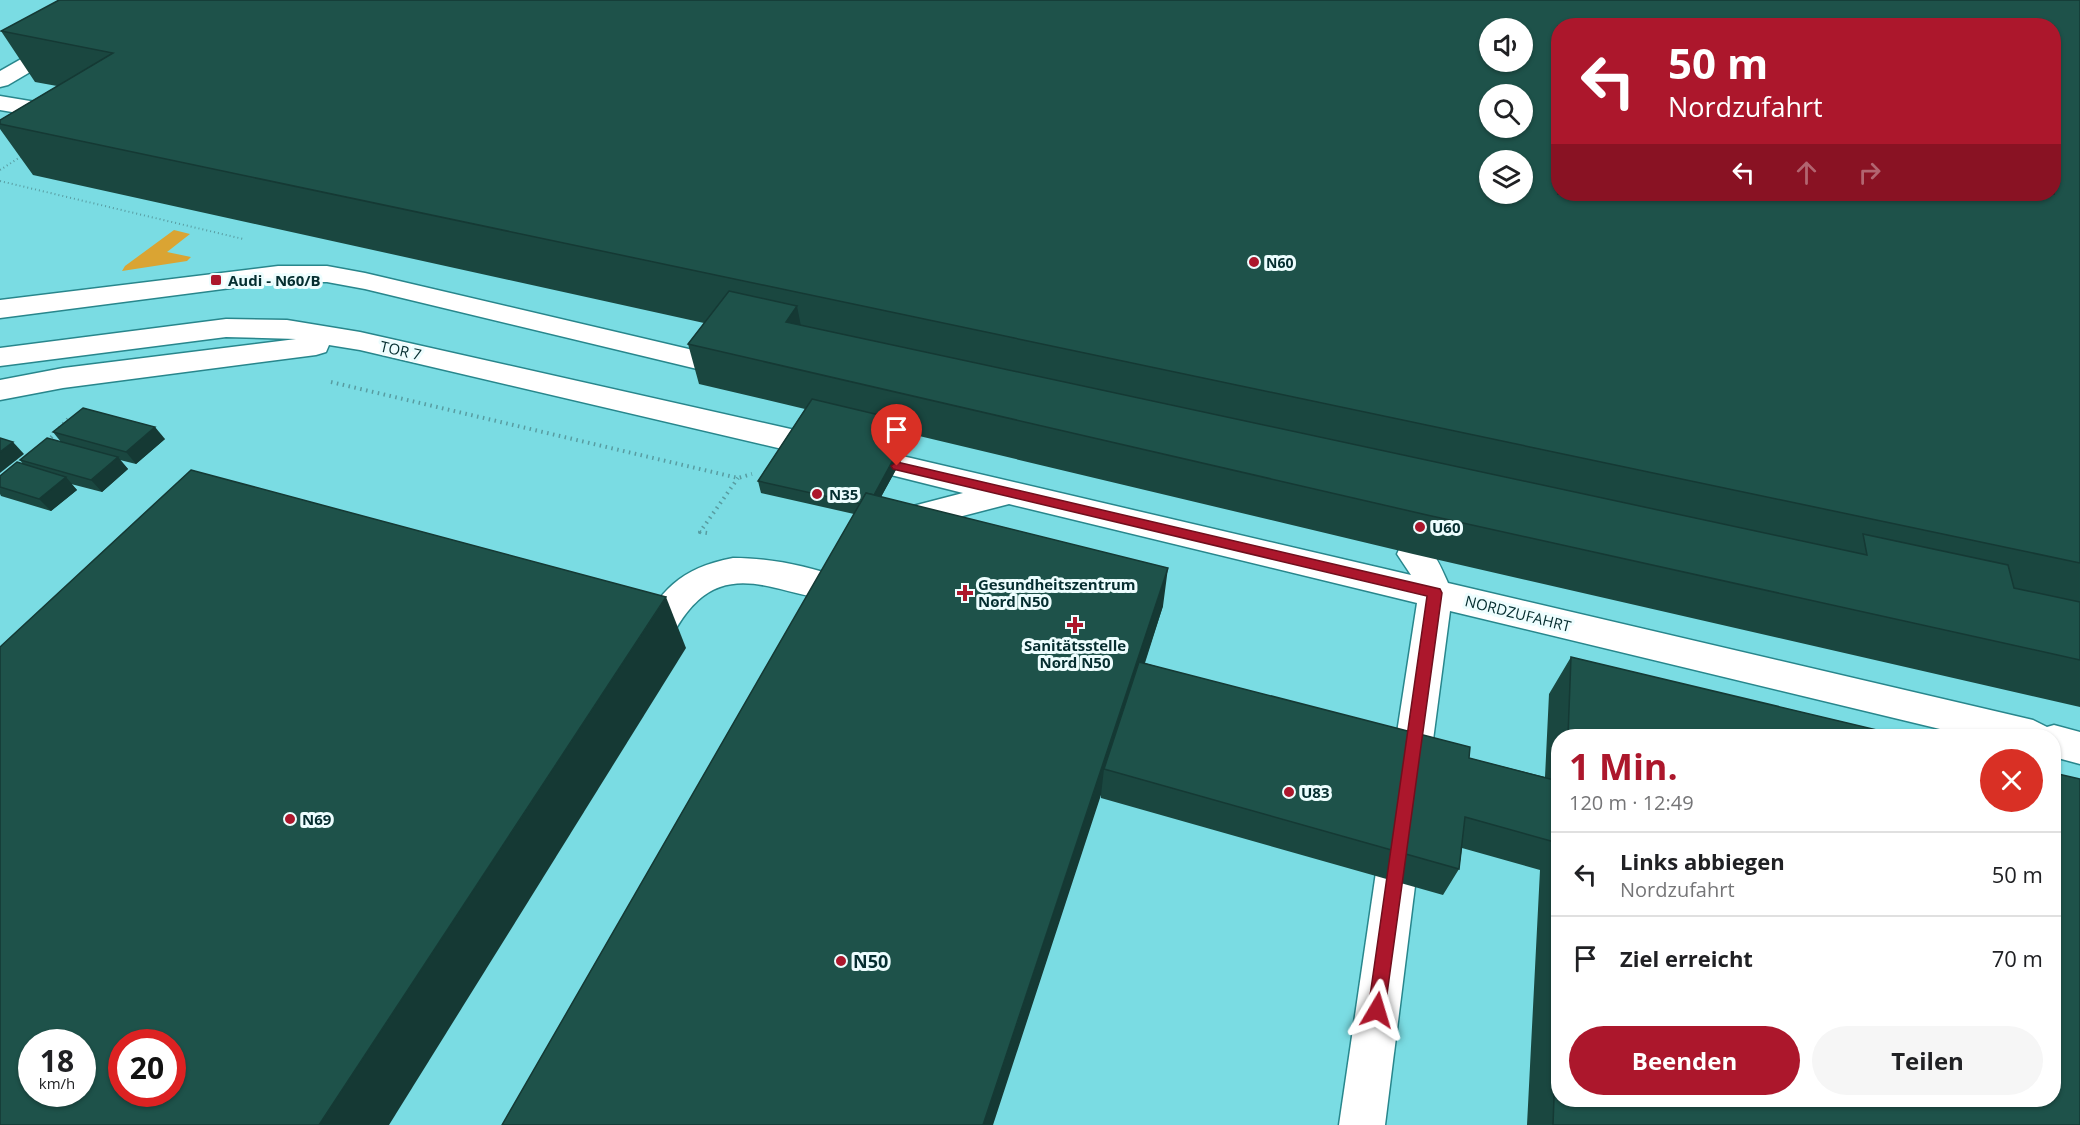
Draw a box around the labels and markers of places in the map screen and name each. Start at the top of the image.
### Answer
place label: N60 [1266,253,1293,272]
marker: N60 [1247,255,1261,269]
place label: Audi - N60/B [228,270,321,290]
marker: Audi - N60/B [209,273,223,287]
pin [871,404,922,466]
place label: N35 [829,484,858,504]
marker: N35 [810,487,824,501]
place label: U60 [1432,517,1461,537]
marker: U60 [1413,520,1427,534]
place label: Gesundheitszentrum Nord N50 [978,574,1136,611]
marker: Gesundheitszentrum Nord N50 [956,584,974,602]
marker: Sanitätsstelle Nord N50 [1066,616,1084,634]
place label: Sanitätsstelle Nord N50 [1024,635,1126,672]
place label: U83 [1301,782,1330,802]
marker: U83 [1282,785,1296,799]
place label: N69 [302,809,332,829]
marker: N69 [283,812,297,826]
place label: N50 [853,949,888,973]
marker: N50 [834,954,848,968]

